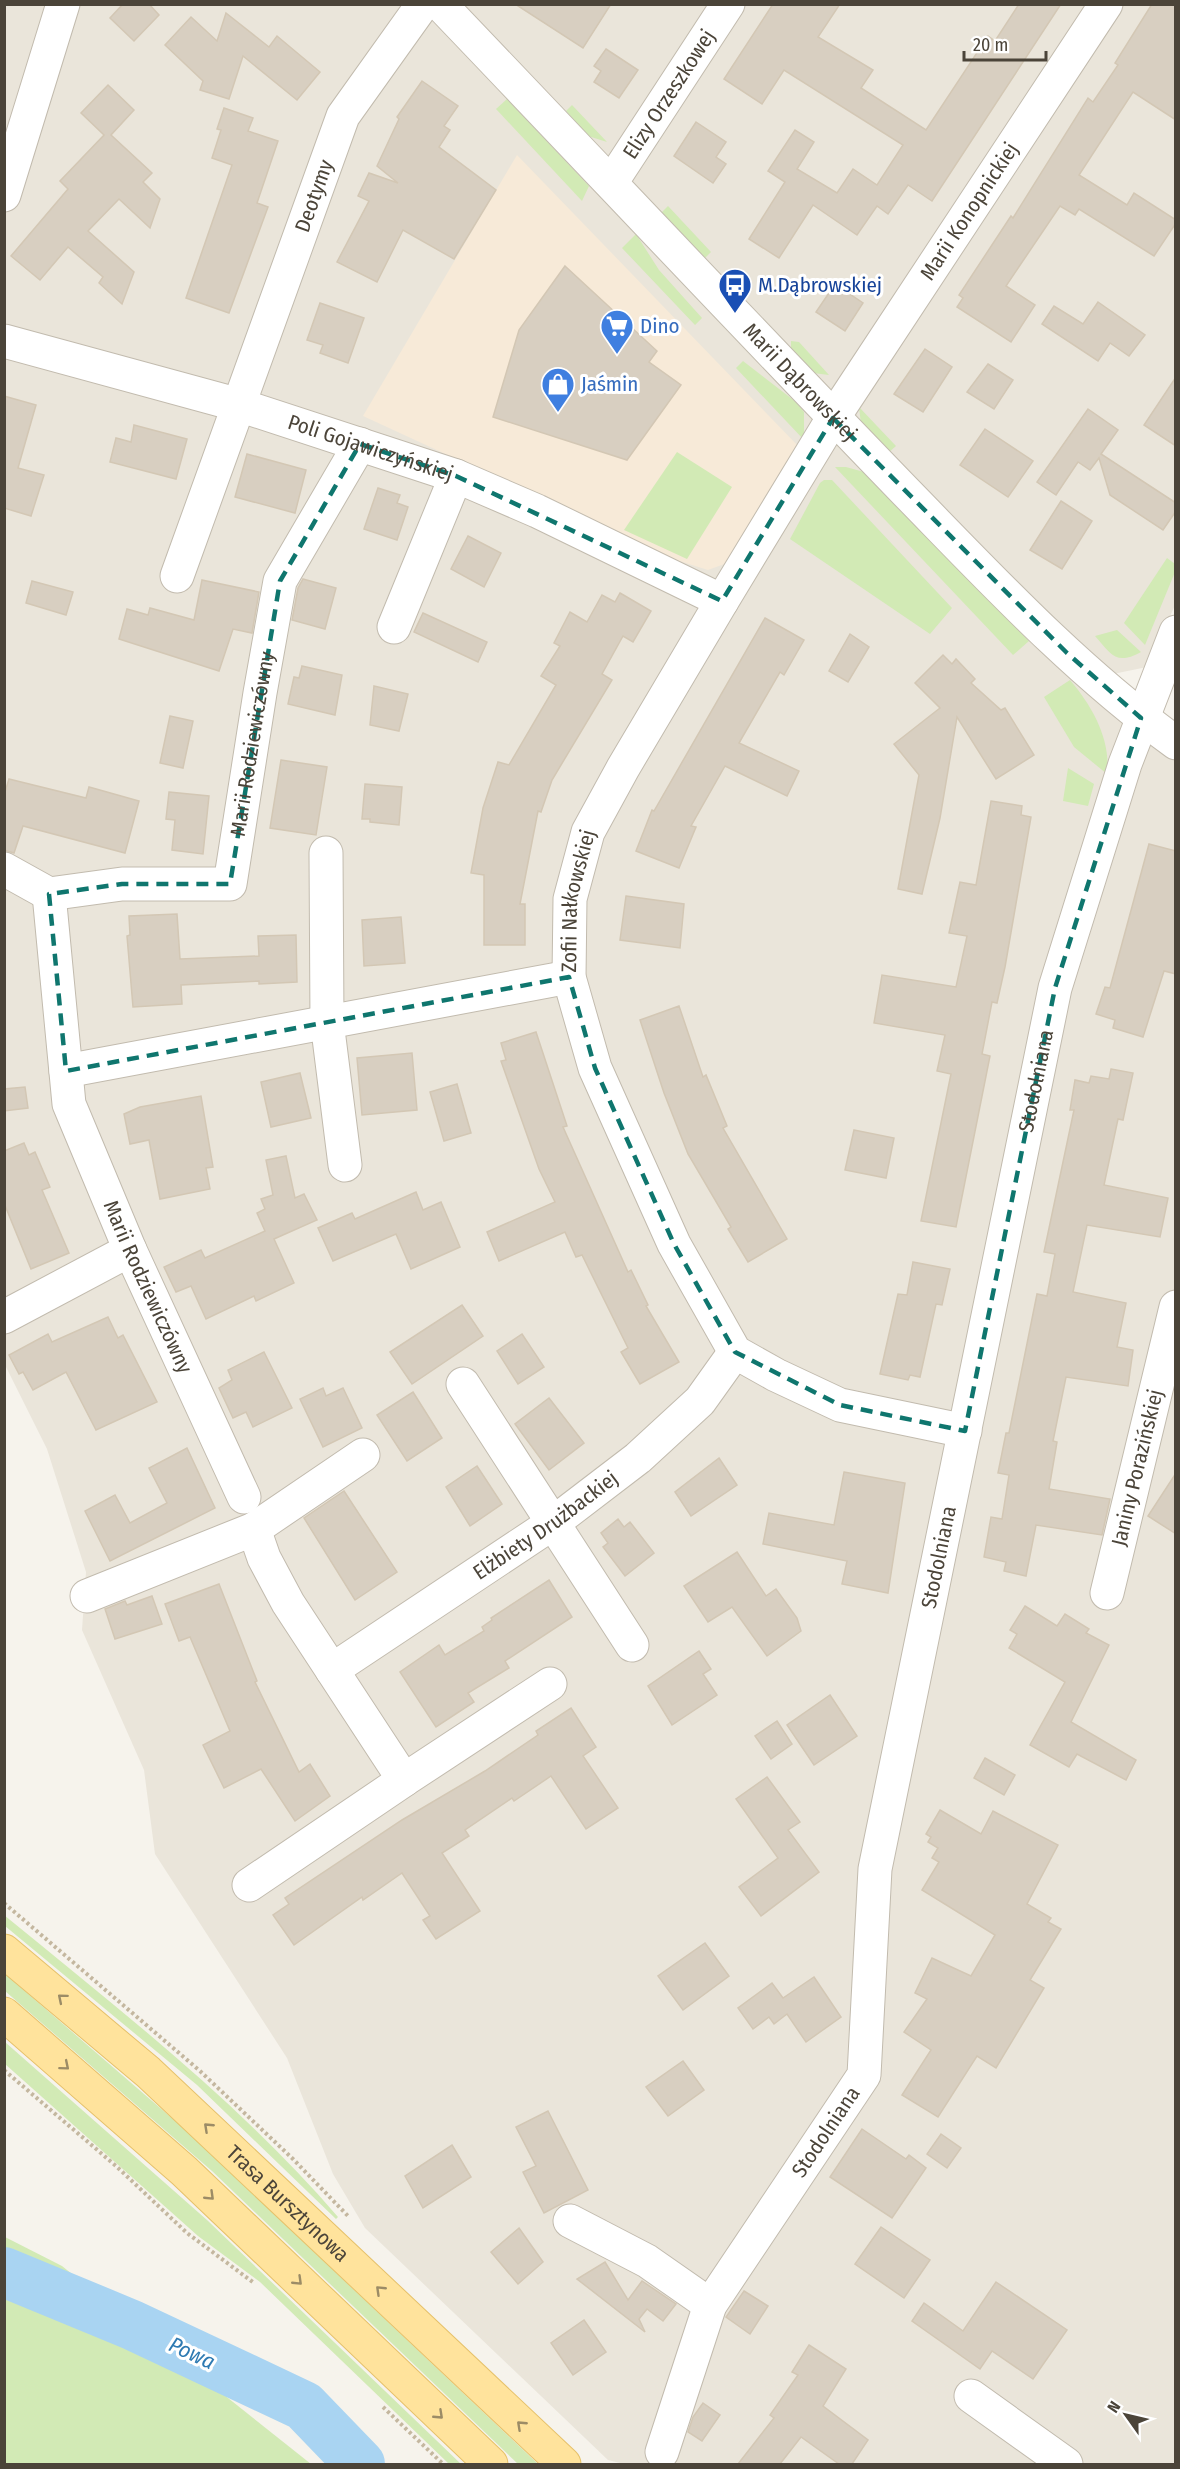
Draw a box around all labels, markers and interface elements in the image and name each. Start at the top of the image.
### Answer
scale bar [964,24,1046,62]
street label: Elizy Orzeszkowej [617,25,721,164]
text: 20 m [973,34,1008,56]
street label: Marii Konopnickiej [915,138,1024,285]
street label: Deotymy [289,156,339,236]
bus stop icon: M.Dąbrowskiej [717,267,753,314]
place label: M.Dąbrowskiej [758,272,882,298]
supermarket icon: Dino [599,308,635,355]
place label: Dino [640,313,680,339]
street label: Marii Dąbrowskiej [738,318,862,446]
shop icon: Jaśmin [540,366,576,413]
place label: Jaśmin [581,371,638,397]
street label: Poli Gojawiczyńskiej [285,409,457,487]
street label: Marii Rodziewiczówny [225,649,280,838]
street label: Zofii Nałkowskiej [556,827,601,973]
street label: Stodolniana [1013,1027,1059,1135]
street label: Marii Rodziewiczówny [98,1196,198,1378]
street label: Janiny Porazińskiej [1106,1387,1169,1549]
street label: Elżbiety Drużbackiej [468,1465,623,1585]
street label: Stodolniana [916,1504,962,1611]
one-way arrow [58,1994,69,2005]
one-way arrow [58,2058,69,2069]
street label: Stodolniana [786,2081,866,2182]
one-way arrow [204,2123,214,2134]
street label: Trasa Bursztynowa [221,2140,354,2268]
one-way arrow [203,2189,214,2200]
one-way arrow [291,2273,302,2284]
one-way arrow [376,2286,386,2297]
water label: Powa [165,2331,219,2375]
north arrow [1096,2385,1156,2445]
text: N [1103,2398,1125,2416]
one-way arrow [432,2408,443,2419]
one-way arrow [517,2421,527,2432]

